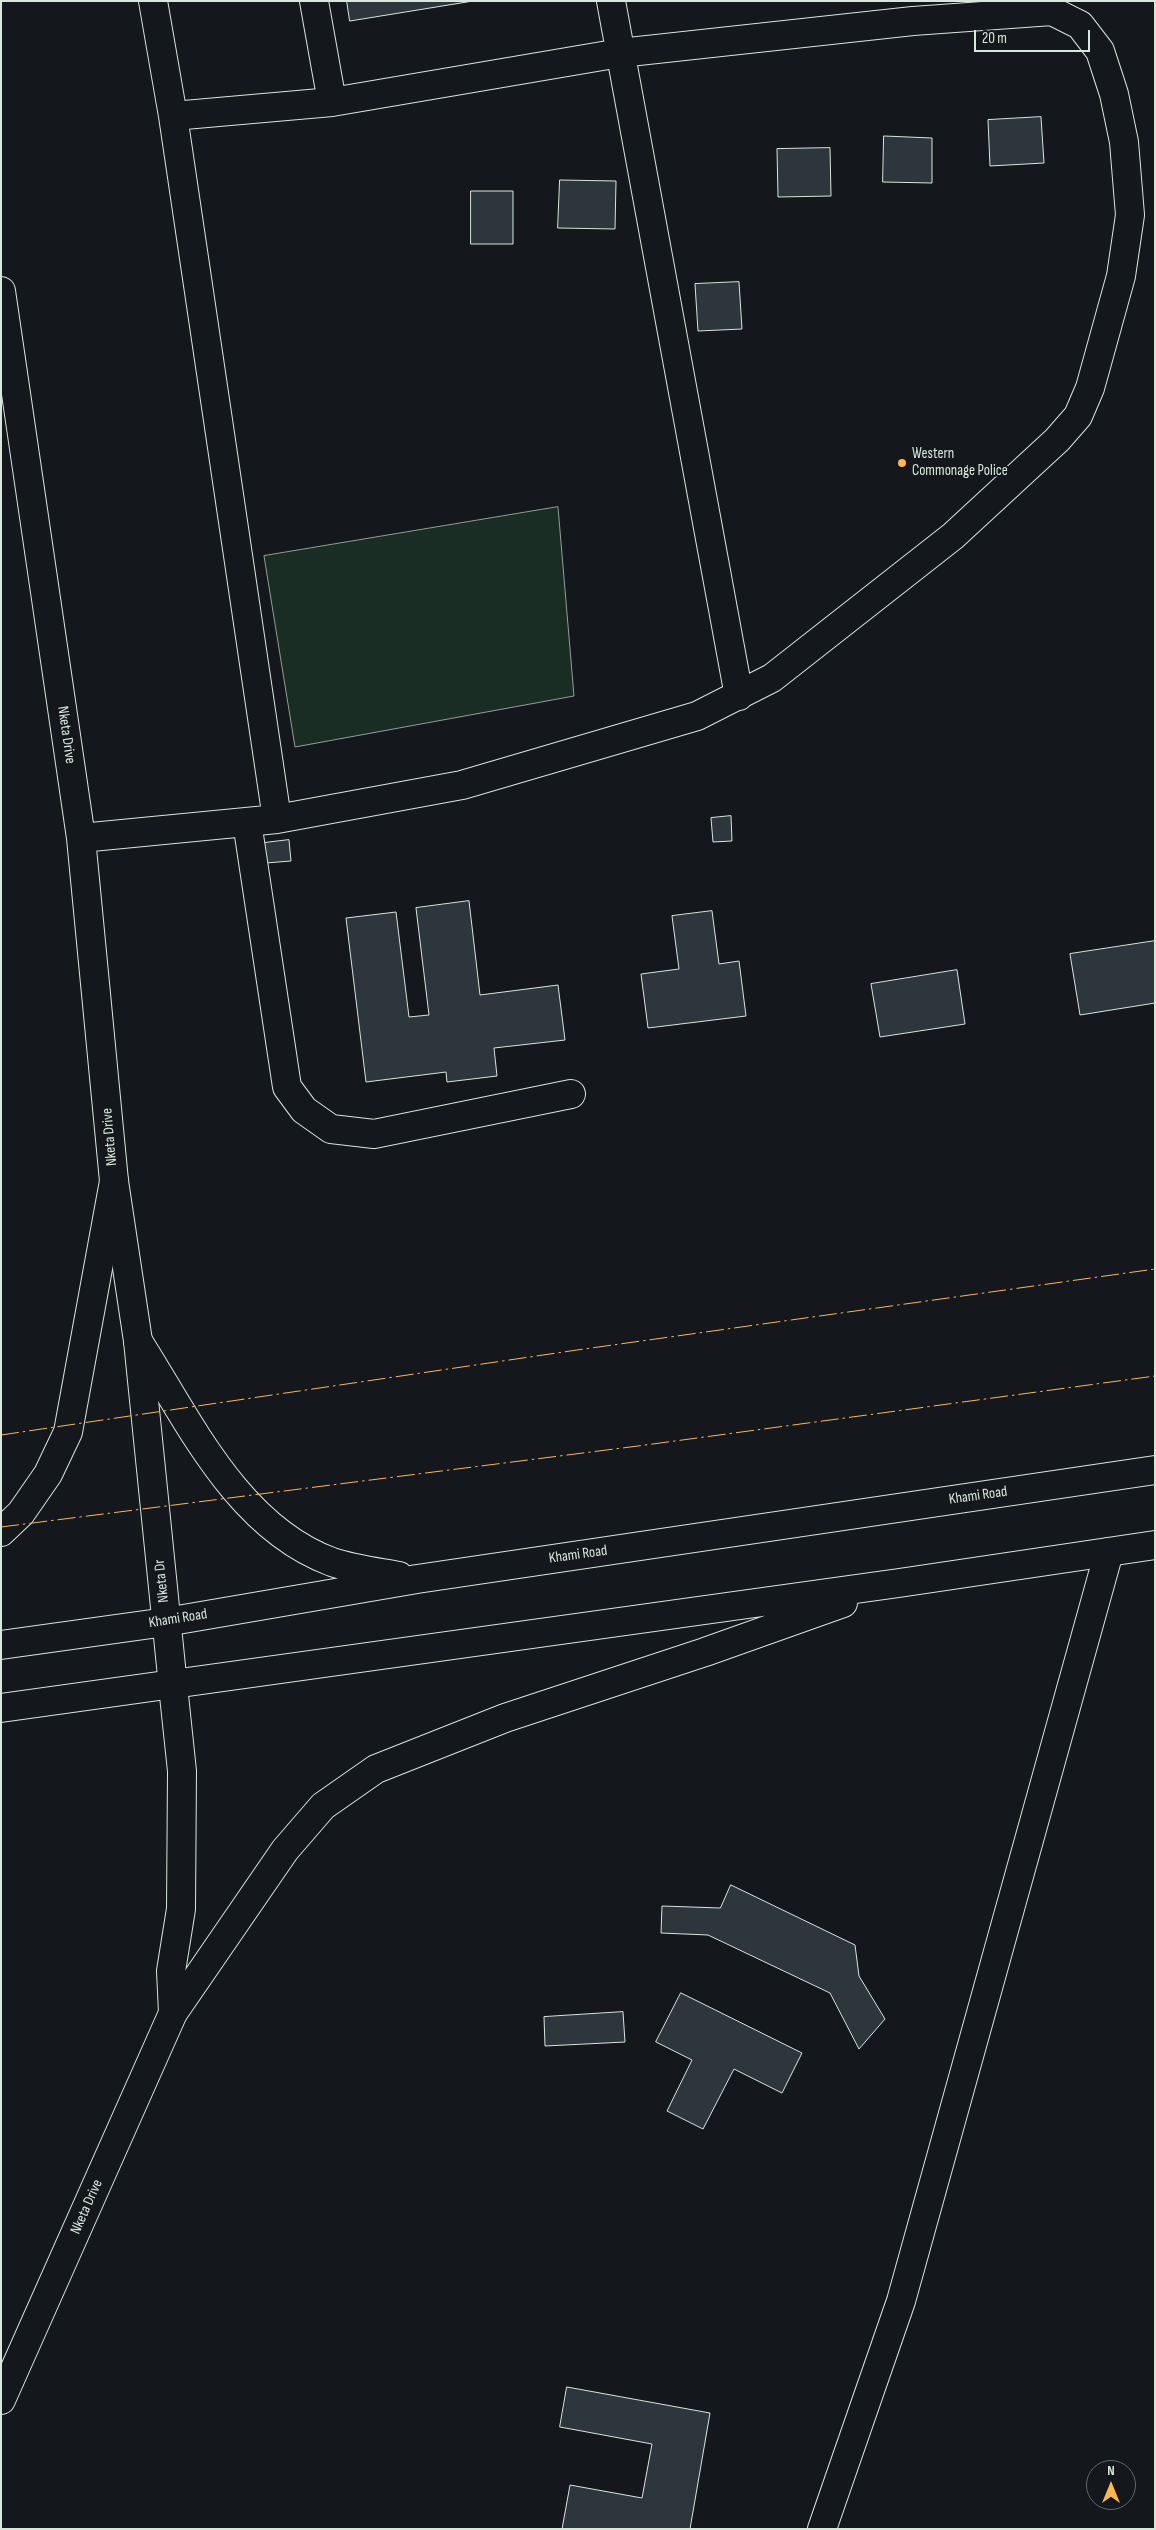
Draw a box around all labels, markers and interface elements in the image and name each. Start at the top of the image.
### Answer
scale bar [976,20,1092,52]
text: 20 m [982,29,1007,48]
place label: Western Commonage Police [912,445,1008,480]
marker: Western Commonage Police [896,457,908,469]
street label: Nketa Drive [53,705,79,765]
street label: Nketa Drive [99,1107,121,1167]
street label: Khami Road [948,1483,1008,1509]
street label: Khami Road [548,1542,608,1568]
street label: Nketa Dr [151,1558,173,1604]
street label: Khami Road [148,1606,208,1632]
street label: Nketa Drive [67,2177,107,2237]
north arrow [1086,2460,1136,2510]
text: N [1107,2462,1115,2479]

